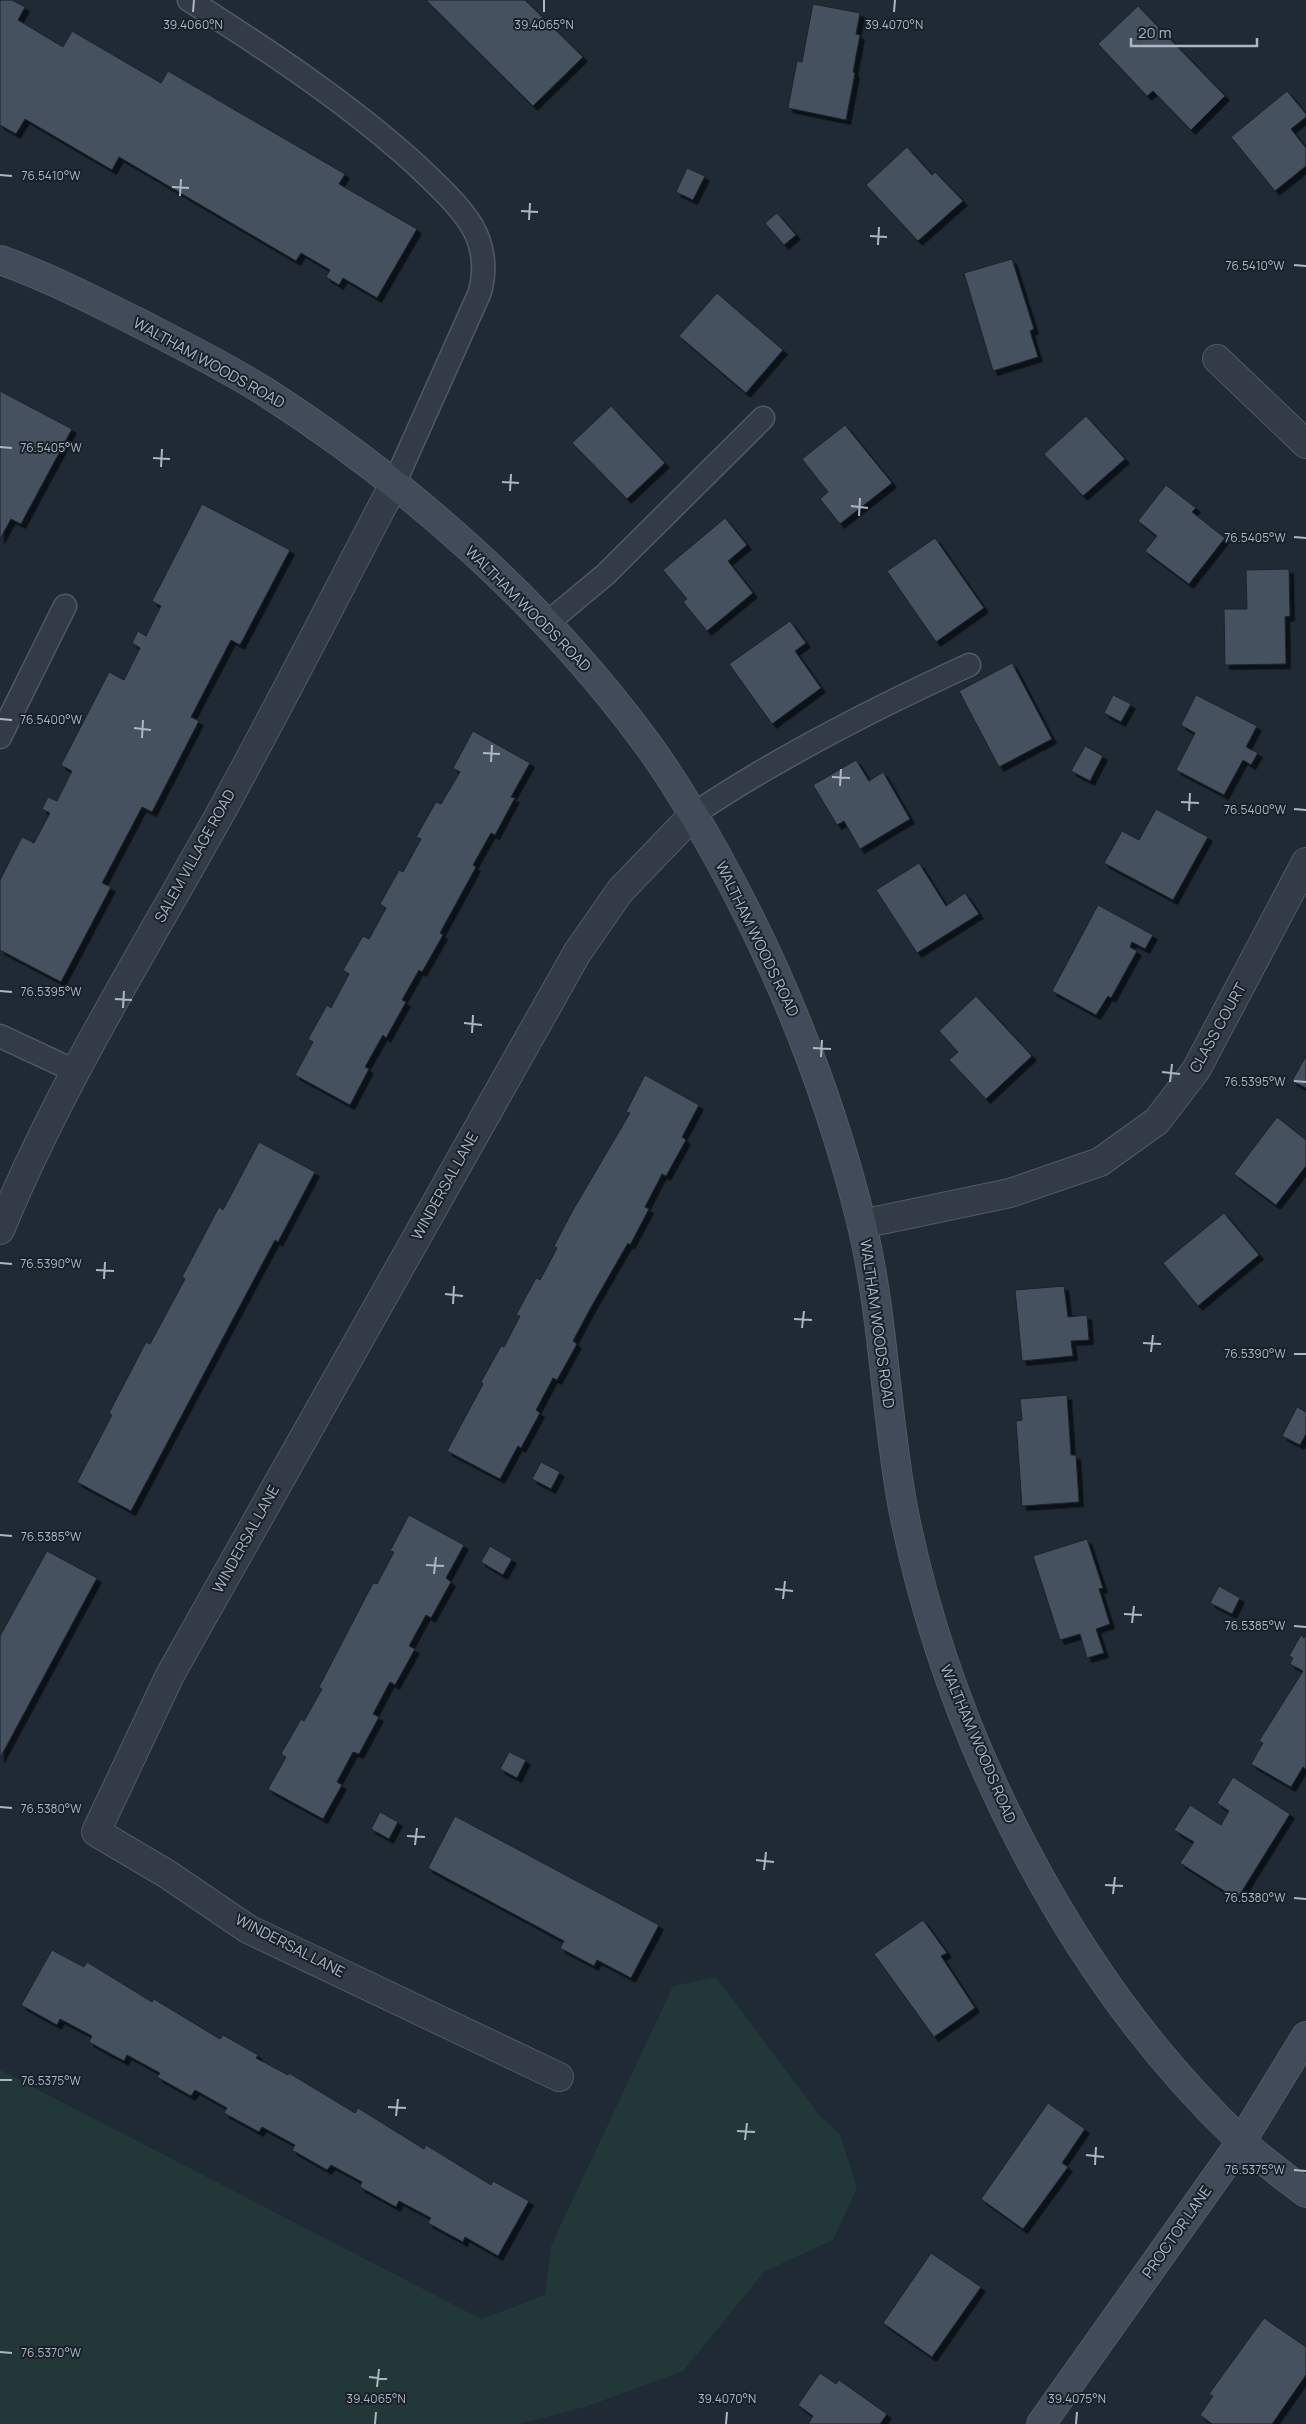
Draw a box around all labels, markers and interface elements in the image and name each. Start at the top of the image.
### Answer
scale bar [1131,15,1257,47]
text: 39.4060°N [163,16,223,33]
text: 39.4065°N [514,16,574,33]
text: 39.4070°N [865,16,923,33]
text: 20 m [1138,22,1171,43]
text: 76.5410°W [21,167,81,184]
text: 76.5410°W [1225,257,1285,274]
street label: WALTHAM WOODS ROAD [130,312,289,413]
text: 76.5405°W [20,439,82,456]
text: 76.5405°W [1224,529,1286,546]
street label: WALTHAM WOODS ROAD [461,541,596,676]
text: 76.5400°W [20,711,83,728]
street label: SALEM VILLAGE ROAD [149,785,240,926]
text: 76.5400°W [1224,801,1287,818]
street label: WALTHAM WOODS ROAD [711,858,804,1020]
street label: CLASS COURT [1184,979,1251,1077]
text: 76.5395°W [20,983,82,1000]
text: 76.5395°W [1224,1073,1286,1090]
street label: WINDERSAL LANE [406,1128,483,1244]
street label: WALTHAM WOODS ROAD [855,1238,900,1410]
text: 76.5390°W [20,1255,83,1272]
text: 76.5390°W [1224,1345,1287,1362]
street label: WINDERSAL LANE [207,1481,284,1597]
text: 76.5385°W [21,1528,82,1545]
text: 76.5385°W [1225,1617,1286,1634]
street label: WALTHAM WOODS ROAD [936,1661,1021,1826]
text: 76.5380°W [21,1800,82,1817]
text: 76.5380°W [1225,1889,1286,1906]
street label: WINDERSAL LANE [232,1909,349,1982]
text: 76.5375°W [21,2072,82,2089]
text: 76.5375°W [1225,2161,1286,2178]
street label: PROCTOR LANE [1137,2181,1216,2282]
text: 76.5370°W [21,2344,82,2361]
text: 39.4065°N [346,2390,406,2407]
text: 39.4070°N [698,2390,756,2407]
text: 39.4075°N [1048,2390,1106,2407]

